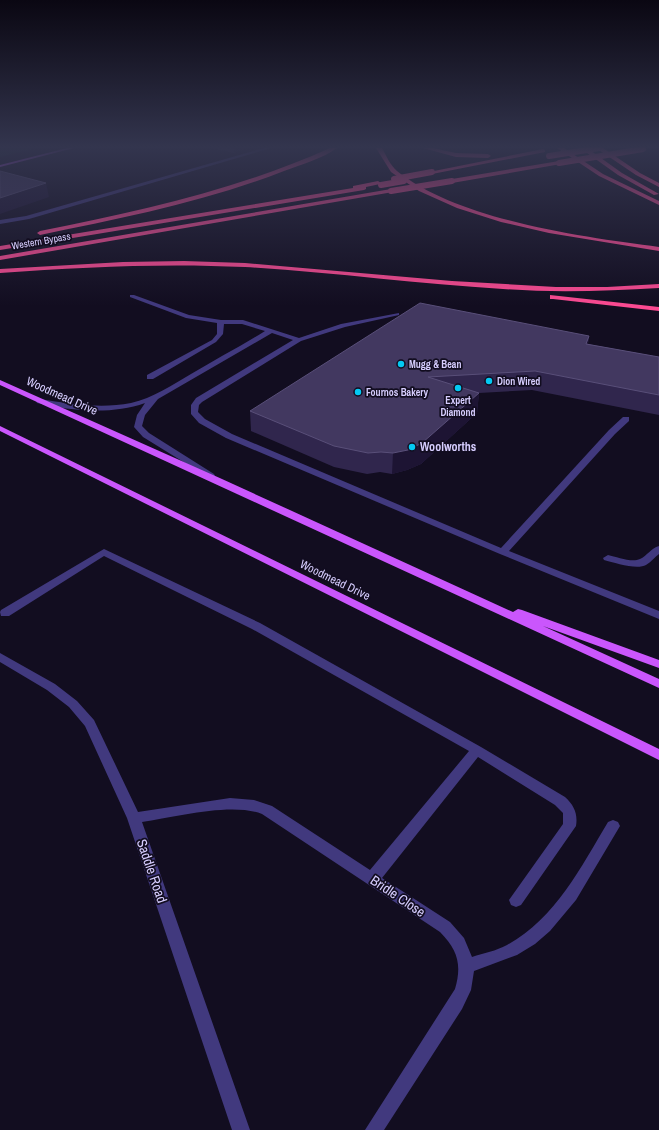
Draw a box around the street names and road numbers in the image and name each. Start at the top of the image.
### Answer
street label: Western Bypass [11,229,71,253]
street label: Woodmead Drive [24,373,100,419]
street label: Woodmead Drive [297,556,373,604]
street label: Saddle Road [133,837,171,905]
street label: Bridle Close [367,871,429,921]

